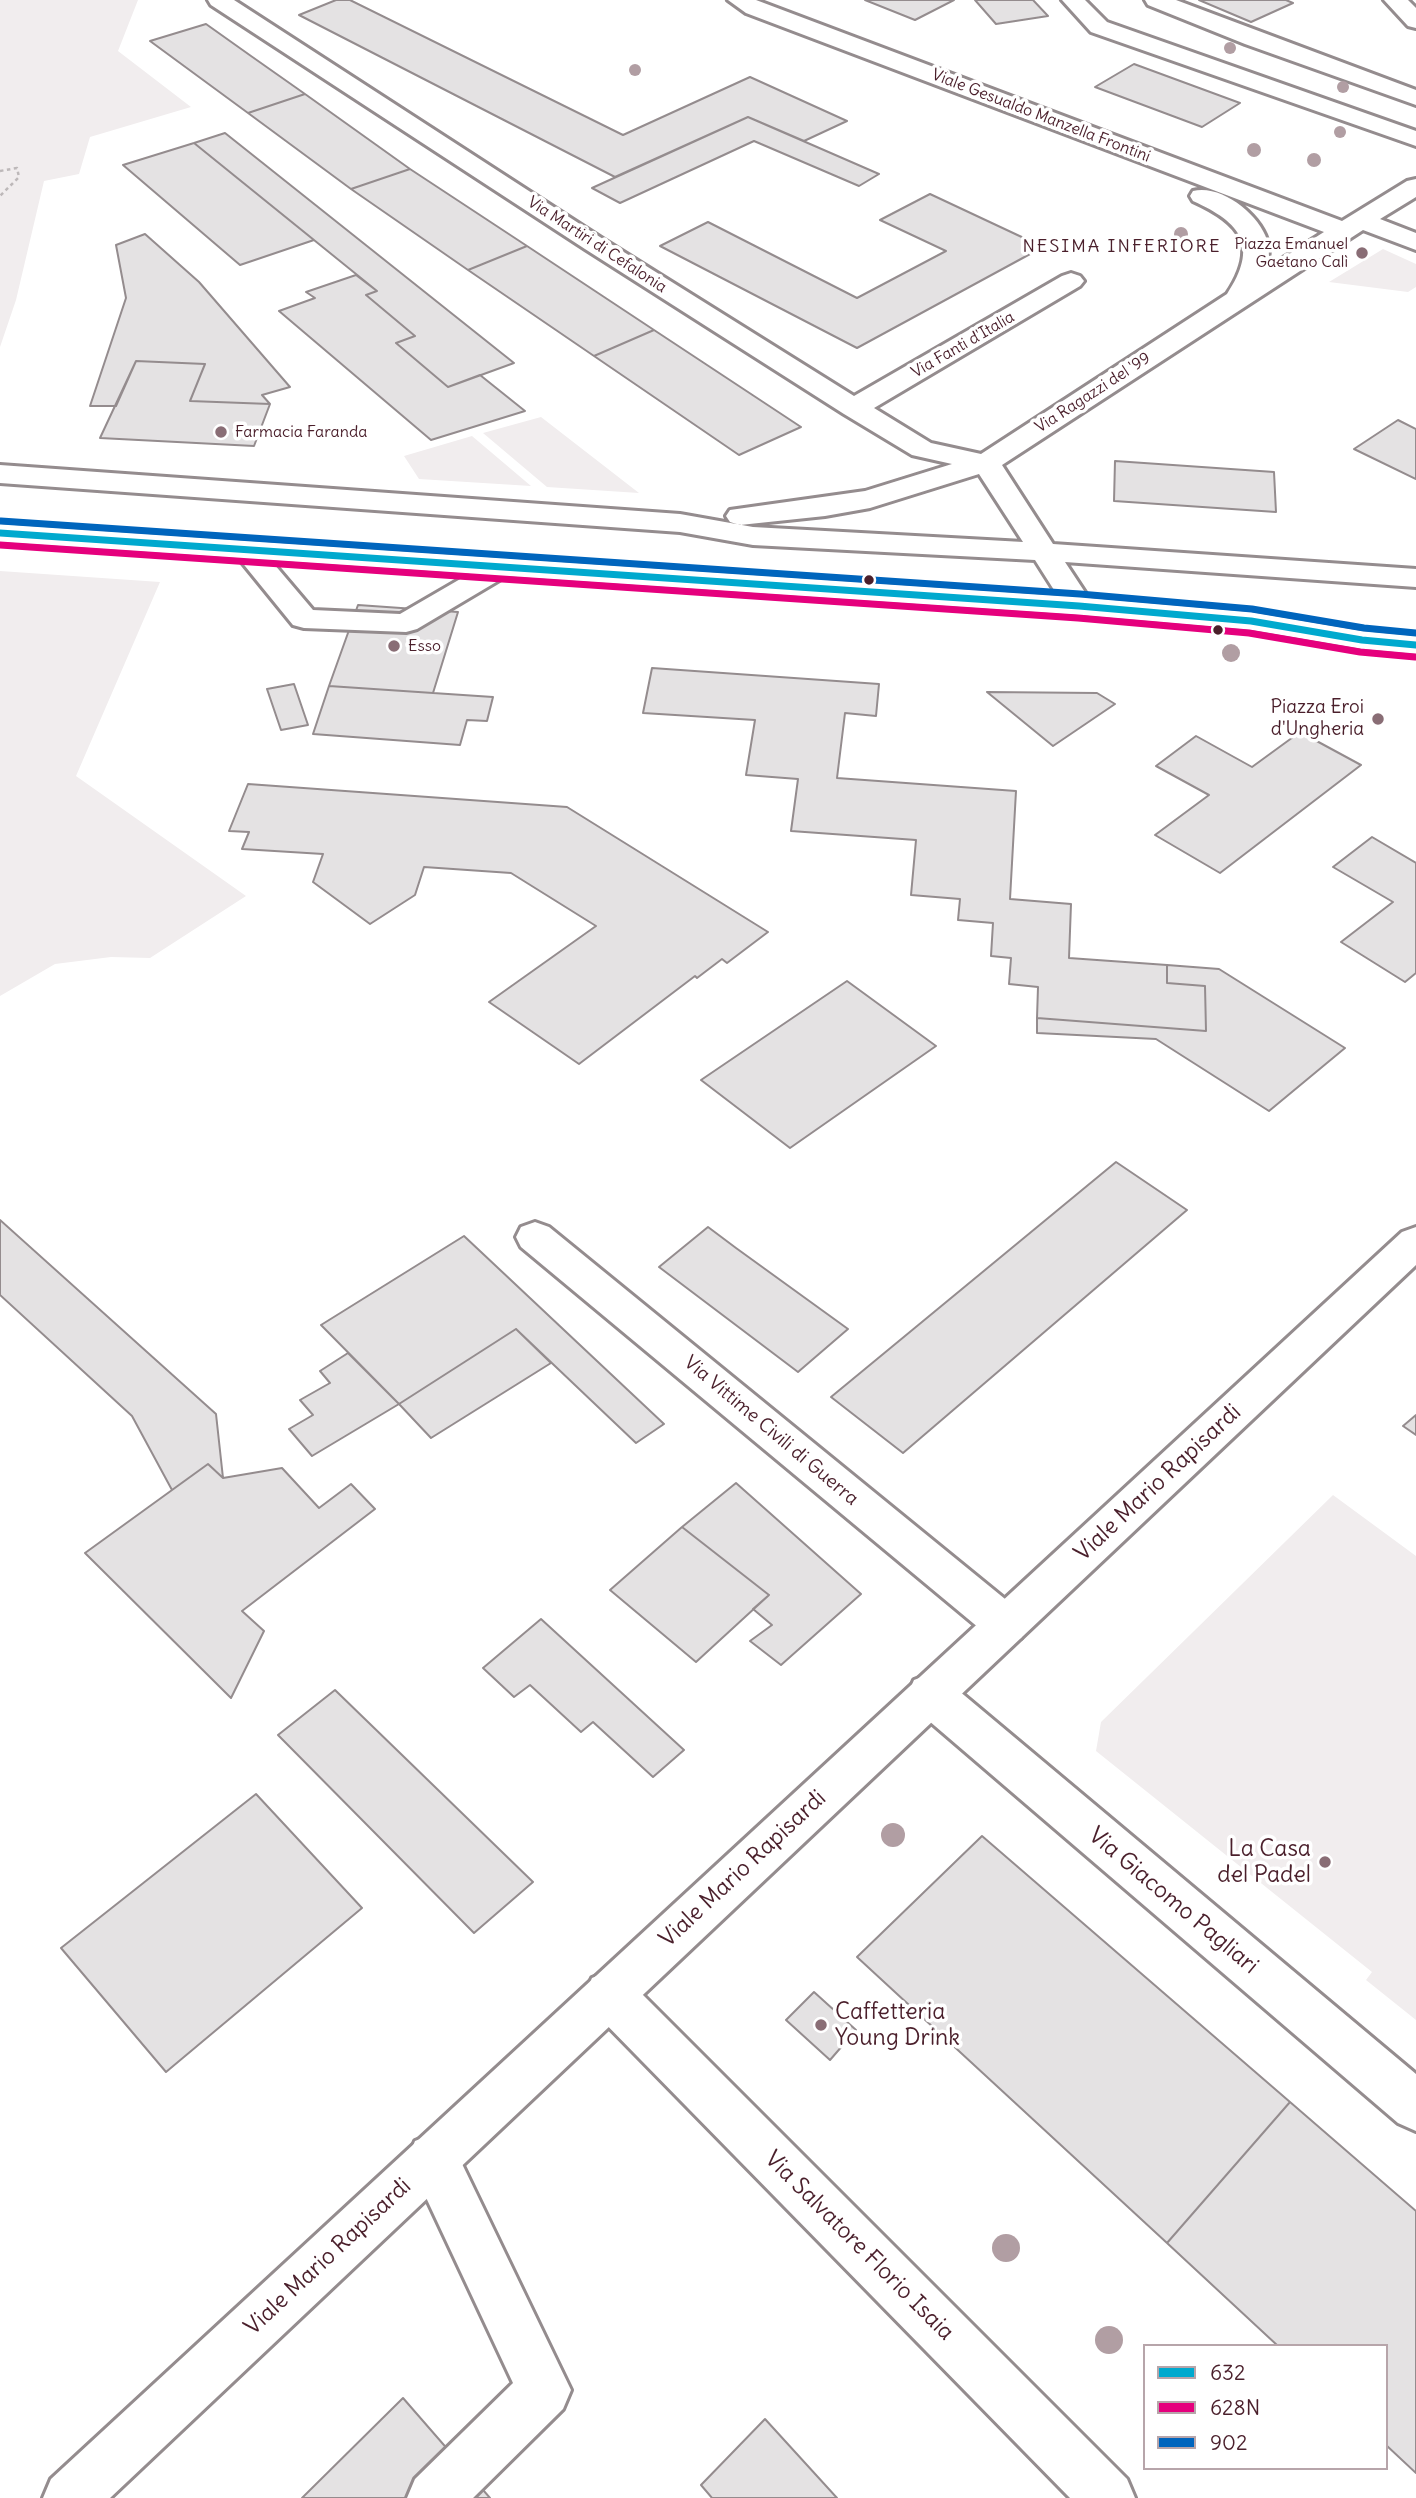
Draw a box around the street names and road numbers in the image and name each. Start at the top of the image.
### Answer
street label: Viale Gesualdo Manzella Frontini [929,65,1153,167]
street label: Via Martiri di Cefalonia [524,193,670,297]
street label: Via Fanti d'Italia [908,308,1018,382]
street label: Via Ragazzi del '99 [1032,349,1154,437]
street label: Via Vittime Civili di Guerra [679,1351,863,1511]
street label: Viale Mario Rapisardi [1069,1399,1247,1567]
street label: Viale Mario Rapisardi [654,1785,832,1953]
street label: Via Giacomo Pagliari [1083,1822,1263,1980]
street label: Via Salvatore Florio Isaia [759,2146,959,2346]
street label: Viale Mario Rapisardi [239,2173,417,2341]

